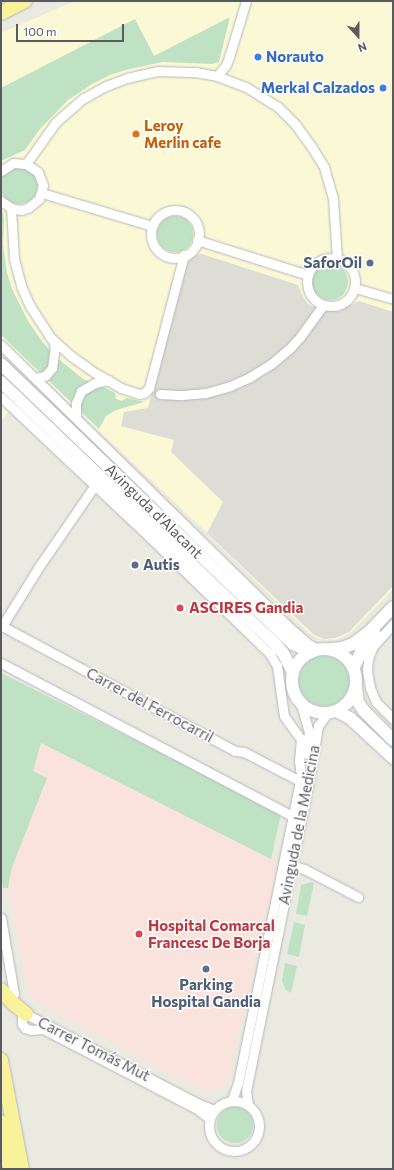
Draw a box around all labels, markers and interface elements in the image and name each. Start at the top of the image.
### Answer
scale bar [18,16,126,42]
north arrow [338,16,378,56]
text: 100 m [23,24,57,38]
text: N [356,40,369,55]
place label: Norauto [266,48,324,66]
marker: Norauto [253,52,263,62]
place label: Merkal Calzados [261,79,375,97]
marker: Merkal Calzados [378,83,388,93]
place label: Leroy Merlin cafe [144,116,221,151]
marker: Leroy Merlin cafe [131,129,141,139]
place label: SaforOil [304,254,362,272]
marker: SaforOil [365,258,375,268]
street label: Avinguda d'Alacant [101,460,207,562]
place label: Autis [143,556,180,574]
marker: Autis [130,560,140,570]
place label: ASCIRES Gandia [189,599,303,617]
marker: ASCIRES Gandia [174,602,186,614]
street label: Carrer del Ferrocarril [83,664,217,746]
street label: Avinguda de la Medicina [275,744,323,906]
place label: Hospital Comarcal Francesc De Borja [148,916,275,951]
marker: Hospital Comarcal Francesc De Borja [133,928,145,940]
marker: Parking Hospital Gandia [201,964,211,974]
place label: Parking Hospital Gandia [151,975,261,1010]
street label: Carrer Tomás Mut [35,1013,153,1085]

